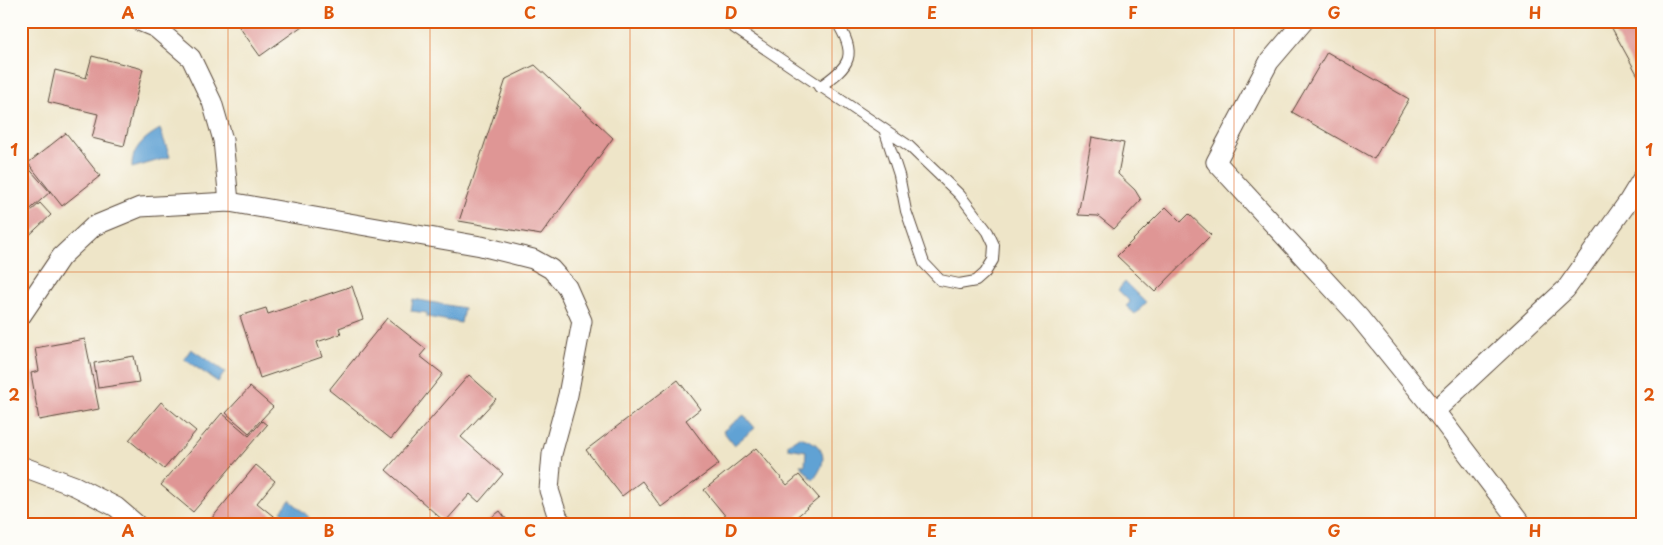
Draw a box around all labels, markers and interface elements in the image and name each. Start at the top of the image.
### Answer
text: A [122,0,135,24]
text: B [324,0,335,24]
text: C [524,0,536,24]
text: D [725,0,737,24]
text: E [927,0,937,24]
text: F [1128,0,1138,24]
text: G [1327,0,1341,24]
text: H [1529,0,1541,24]
text: 1 [10,137,18,161]
text: 1 [1645,137,1653,161]
text: 2 [8,382,20,406]
text: 2 [1643,382,1655,406]
text: A [122,518,135,542]
text: B [324,518,335,542]
text: C [524,518,536,542]
text: D [725,518,737,542]
text: E [927,518,937,542]
text: F [1128,518,1138,542]
text: G [1327,518,1341,542]
text: H [1529,518,1541,542]

